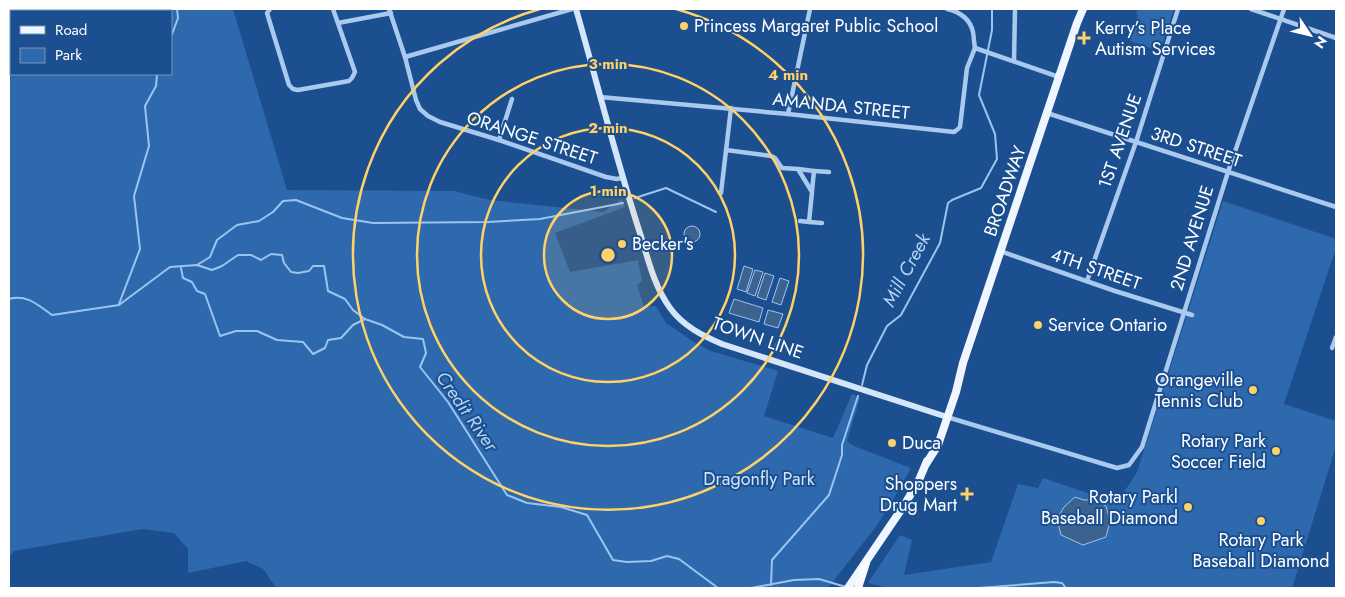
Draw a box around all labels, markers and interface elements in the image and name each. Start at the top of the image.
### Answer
legend [10,10,172,75]
north arrow [1285,10,1335,60]
place label: Princess Margaret Public School [694,13,938,39]
place label: Kerry’s Place Autism Services [1095,15,1215,62]
text: Road [55,19,87,41]
marker: Princess Margaret Public School [678,20,690,32]
marker: Kerry’s Place Autism Services [1077,31,1091,45]
text: N [1309,32,1332,53]
text: Park [55,44,82,66]
text: 3 min [589,53,627,75]
text: 4 min [768,64,808,86]
street label: AMANDA STREET [771,86,911,126]
street label: 1ST AVENUE [1092,90,1148,192]
street label: ORANGE STREET [463,105,601,172]
text: 2 min [588,117,628,139]
street label: 3RD STREET [1147,120,1245,174]
street label: BROADWAY [977,141,1033,240]
text: 1 min [589,180,627,202]
street label: 2ND AVENUE [1164,182,1220,294]
water label: Mill Creek [875,228,937,312]
place label: Becker's [632,231,694,257]
marker: Becker's [616,238,628,250]
street label: 4TH STREET [1048,241,1145,297]
centre of rings [599,246,617,264]
street label: TOWN LINE [709,310,807,366]
place label: Service Ontario [1048,312,1167,338]
marker: Service Ontario [1032,319,1044,331]
water label: Credit River [429,365,506,458]
place label: Orangeville Tennis Club [1155,367,1243,414]
marker: Orangeville Tennis Club [1247,384,1259,396]
place label: Rotary Park Soccer Field [1171,428,1266,475]
place label: Duca [902,430,941,456]
marker: Duca [886,437,898,449]
marker: Rotary Park Soccer Field [1270,445,1282,457]
park label: Dragonfly Park [703,466,815,492]
place label: Shoppers Drug Mart [880,471,958,518]
place label: Rotary Parkl Baseball Diamond [1041,484,1178,531]
marker: Shoppers Drug Mart [961,488,973,500]
marker: Rotary Parkl Baseball Diamond [1182,501,1194,513]
marker: Rotary Park Baseball Diamond [1255,515,1267,527]
place label: Rotary Park Baseball Diamond [1193,527,1329,574]

